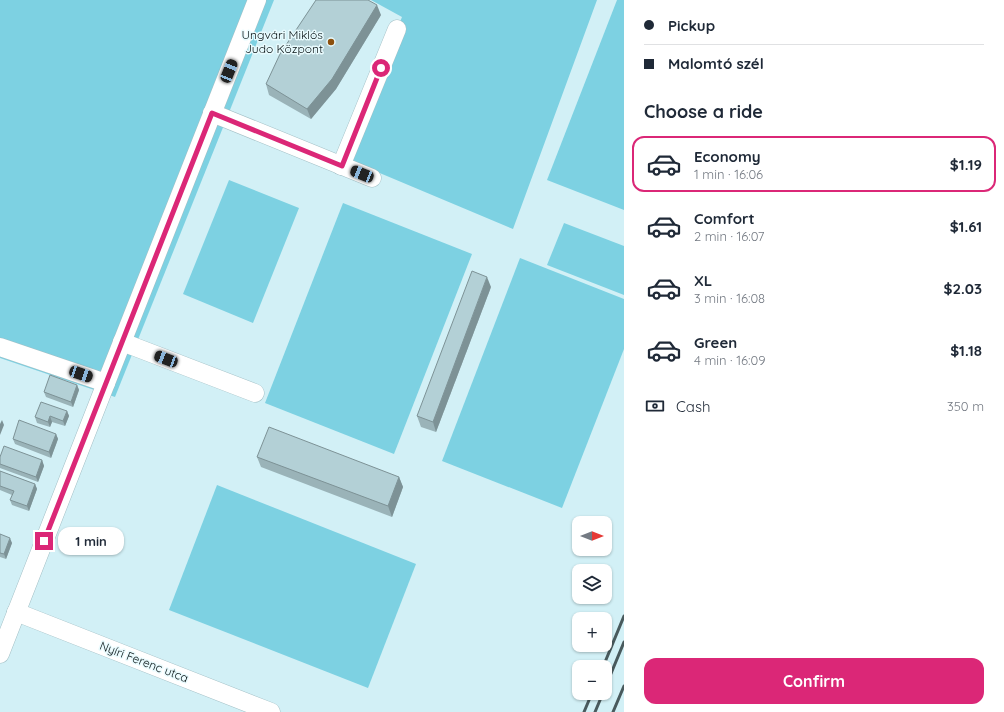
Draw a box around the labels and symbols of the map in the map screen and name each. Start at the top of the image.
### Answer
place label: Ungvári Miklós Judo Központ [241,27,323,56]
marker: Ungvári Miklós Judo Központ [326,37,336,47]
car [219,58,239,84]
route start [372,59,390,77]
car [349,164,375,184]
car [153,349,179,369]
car [68,364,94,384]
north arrow [572,516,612,556]
callout: 1 min [58,527,124,555]
route end [35,532,53,550]
street label: Nyíri Ferenc utca [98,638,191,685]

